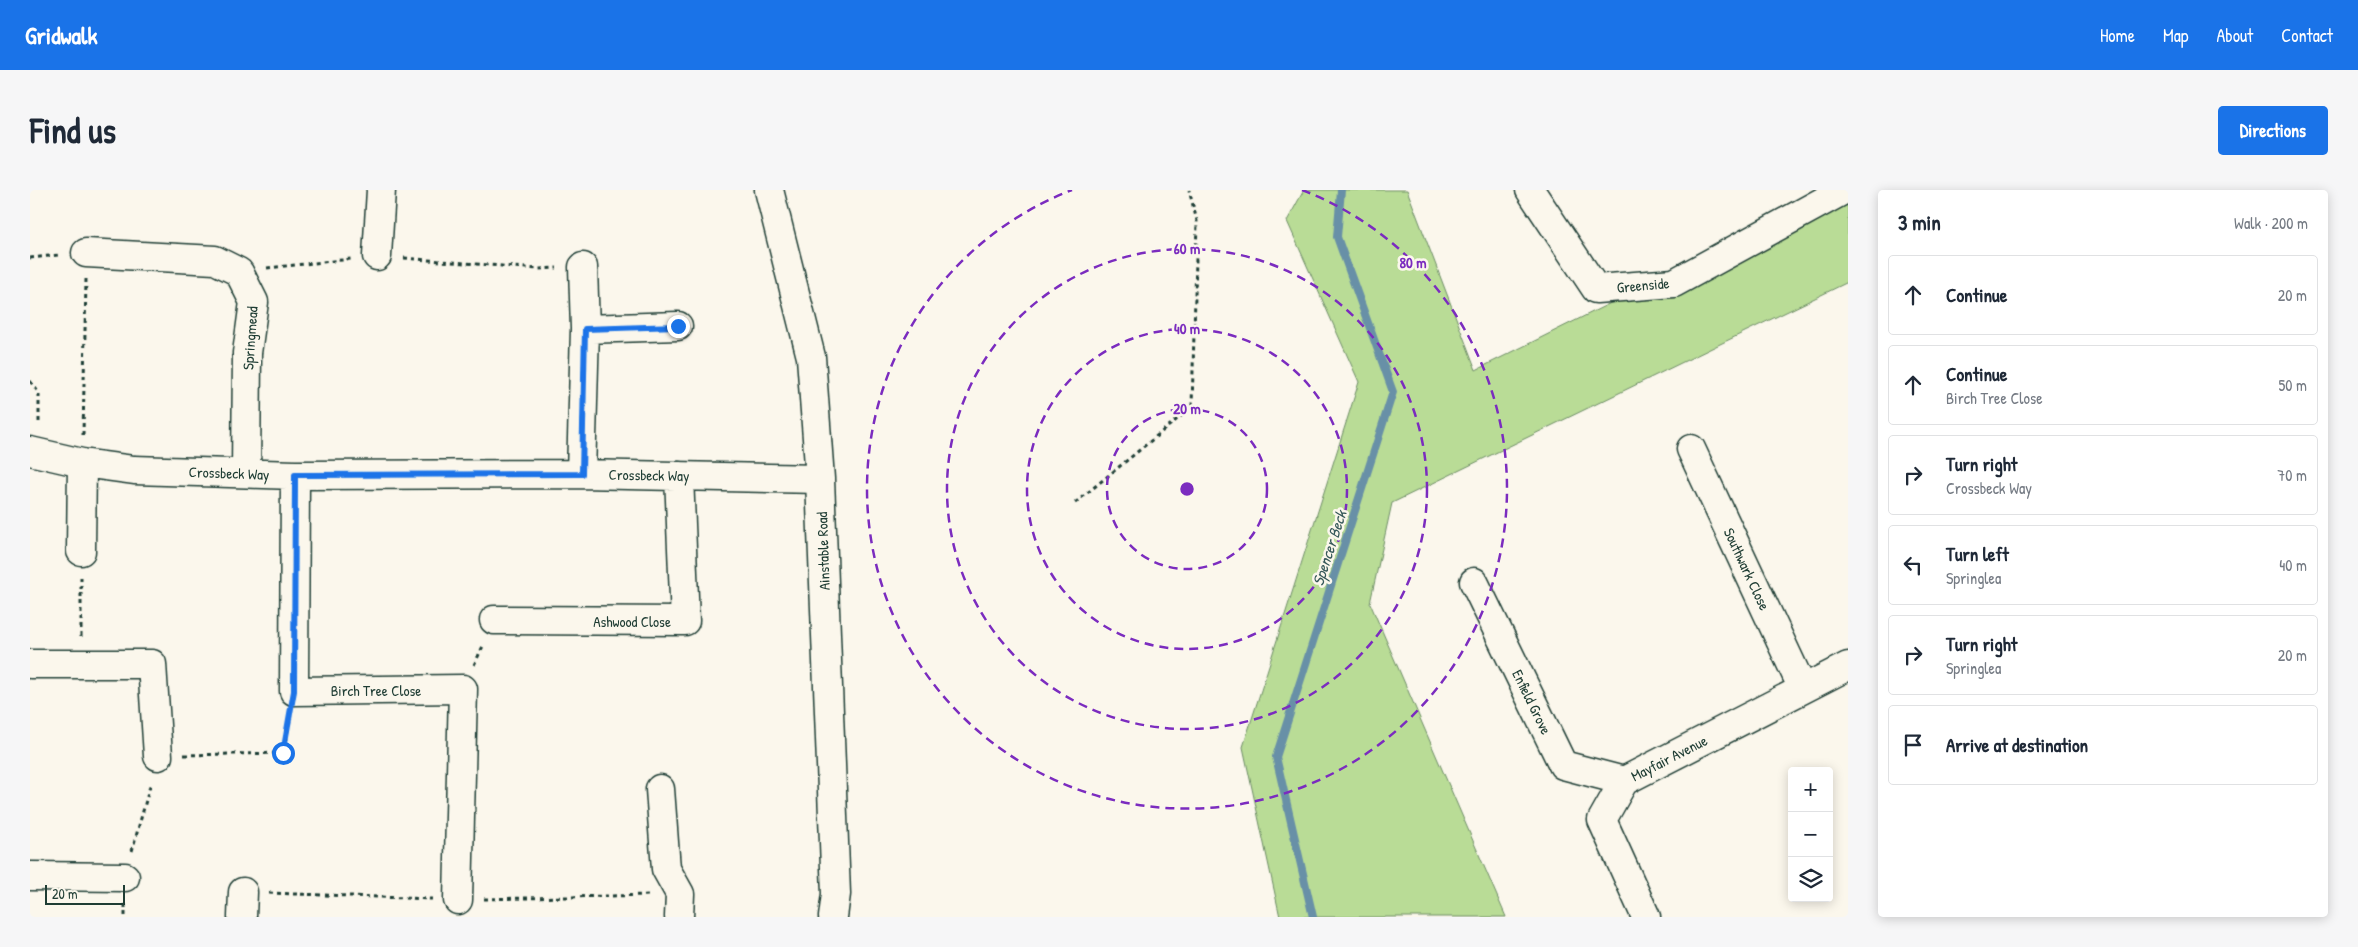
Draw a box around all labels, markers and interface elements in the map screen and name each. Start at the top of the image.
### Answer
text: Gridwalk [25,19,97,51]
text: Home [2100,23,2135,48]
text: Map [2163,23,2188,48]
text: About [2216,23,2253,48]
text: Contact [2281,23,2333,48]
button: Directions [2218,106,2328,155]
text: Find us [30,107,116,154]
text: 3 min [1898,208,1941,237]
text: Walk · 200 m [2234,212,2308,234]
text: 60 m [1174,238,1200,259]
text: 80 m [1400,252,1426,273]
street label: Greenside [1616,272,1670,298]
icon: ahead [1899,281,1927,309]
text: Continue [1946,282,2007,308]
text: 20 m [2278,284,2307,306]
street label: Springmead [237,305,263,371]
route end [667,315,690,338]
text: 40 m [1174,318,1200,339]
text: Continue [1946,361,2007,387]
icon: ahead [1899,371,1927,399]
text: 50 m [2279,374,2307,396]
text: Birch Tree Close [1946,387,2043,409]
text: 20 m [1173,398,1201,419]
text: Turn right [1946,451,2017,477]
street label: Crossbeck Way [188,461,270,485]
icon: right [1899,461,1927,489]
street label: Crossbeck Way [608,464,690,486]
text: 70 m [2277,464,2307,486]
text: Crossbeck Way [1946,477,2032,499]
centre of rings [1178,480,1196,498]
water label: Spencer Beck [1307,506,1352,588]
street label: Ainstable Road [811,511,835,591]
street label: Southwark Close [1719,524,1775,614]
text: Turn left [1946,541,2009,567]
icon: left [1899,551,1927,579]
text: 40 m [2279,554,2307,576]
text: Springlea [1946,567,2001,589]
street label: Ashwood Close [593,611,671,632]
text: Turn right [1946,631,2017,657]
icon: right [1899,641,1927,669]
text: 20 m [2278,644,2307,666]
text: Springlea [1946,657,2001,679]
street label: Enfield Grove [1507,666,1557,738]
street label: Birch Tree Close [331,680,421,701]
street label: Mayfair Avenue [1627,730,1711,786]
icon: arrive [1899,731,1927,759]
text: Arrive at destination [1946,732,2088,758]
route start [272,742,295,765]
map controls [1788,767,1833,902]
button: + [1788,767,1833,812]
button: − [1788,812,1833,857]
button: layers [1788,857,1833,902]
scale bar [45,882,125,905]
text: 20 m [52,884,78,903]

